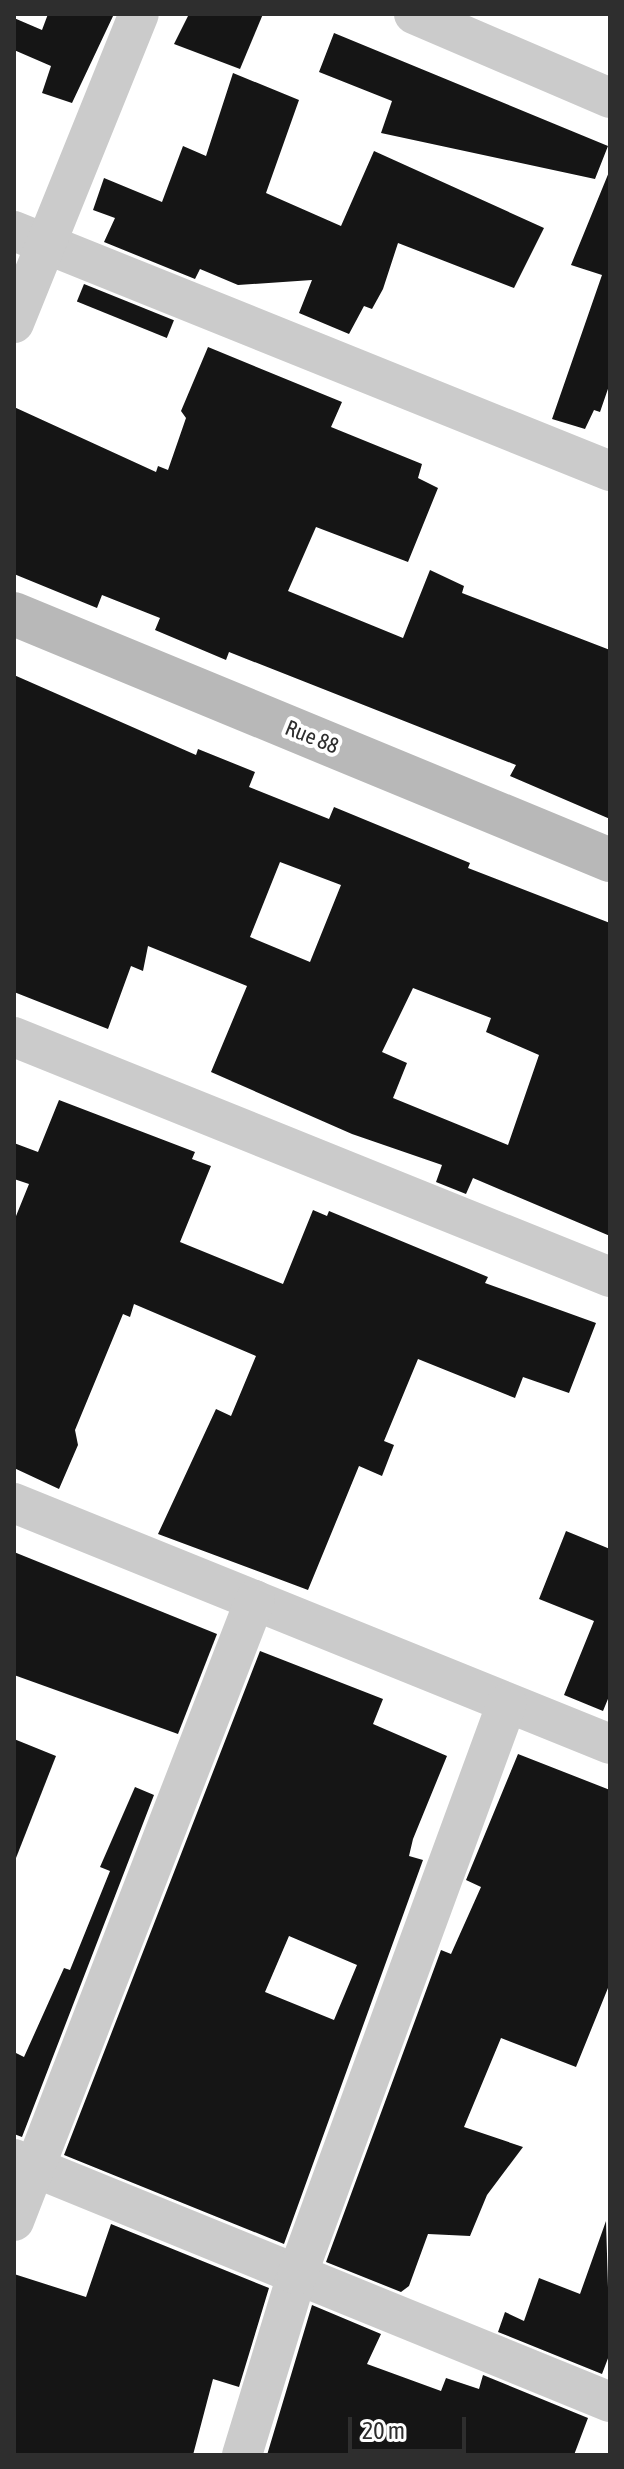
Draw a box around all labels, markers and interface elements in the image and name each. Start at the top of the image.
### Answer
street label: Rue 88 [281,714,343,760]
scale bar [352,2401,470,2451]
text: 20 m [362,2417,405,2444]

